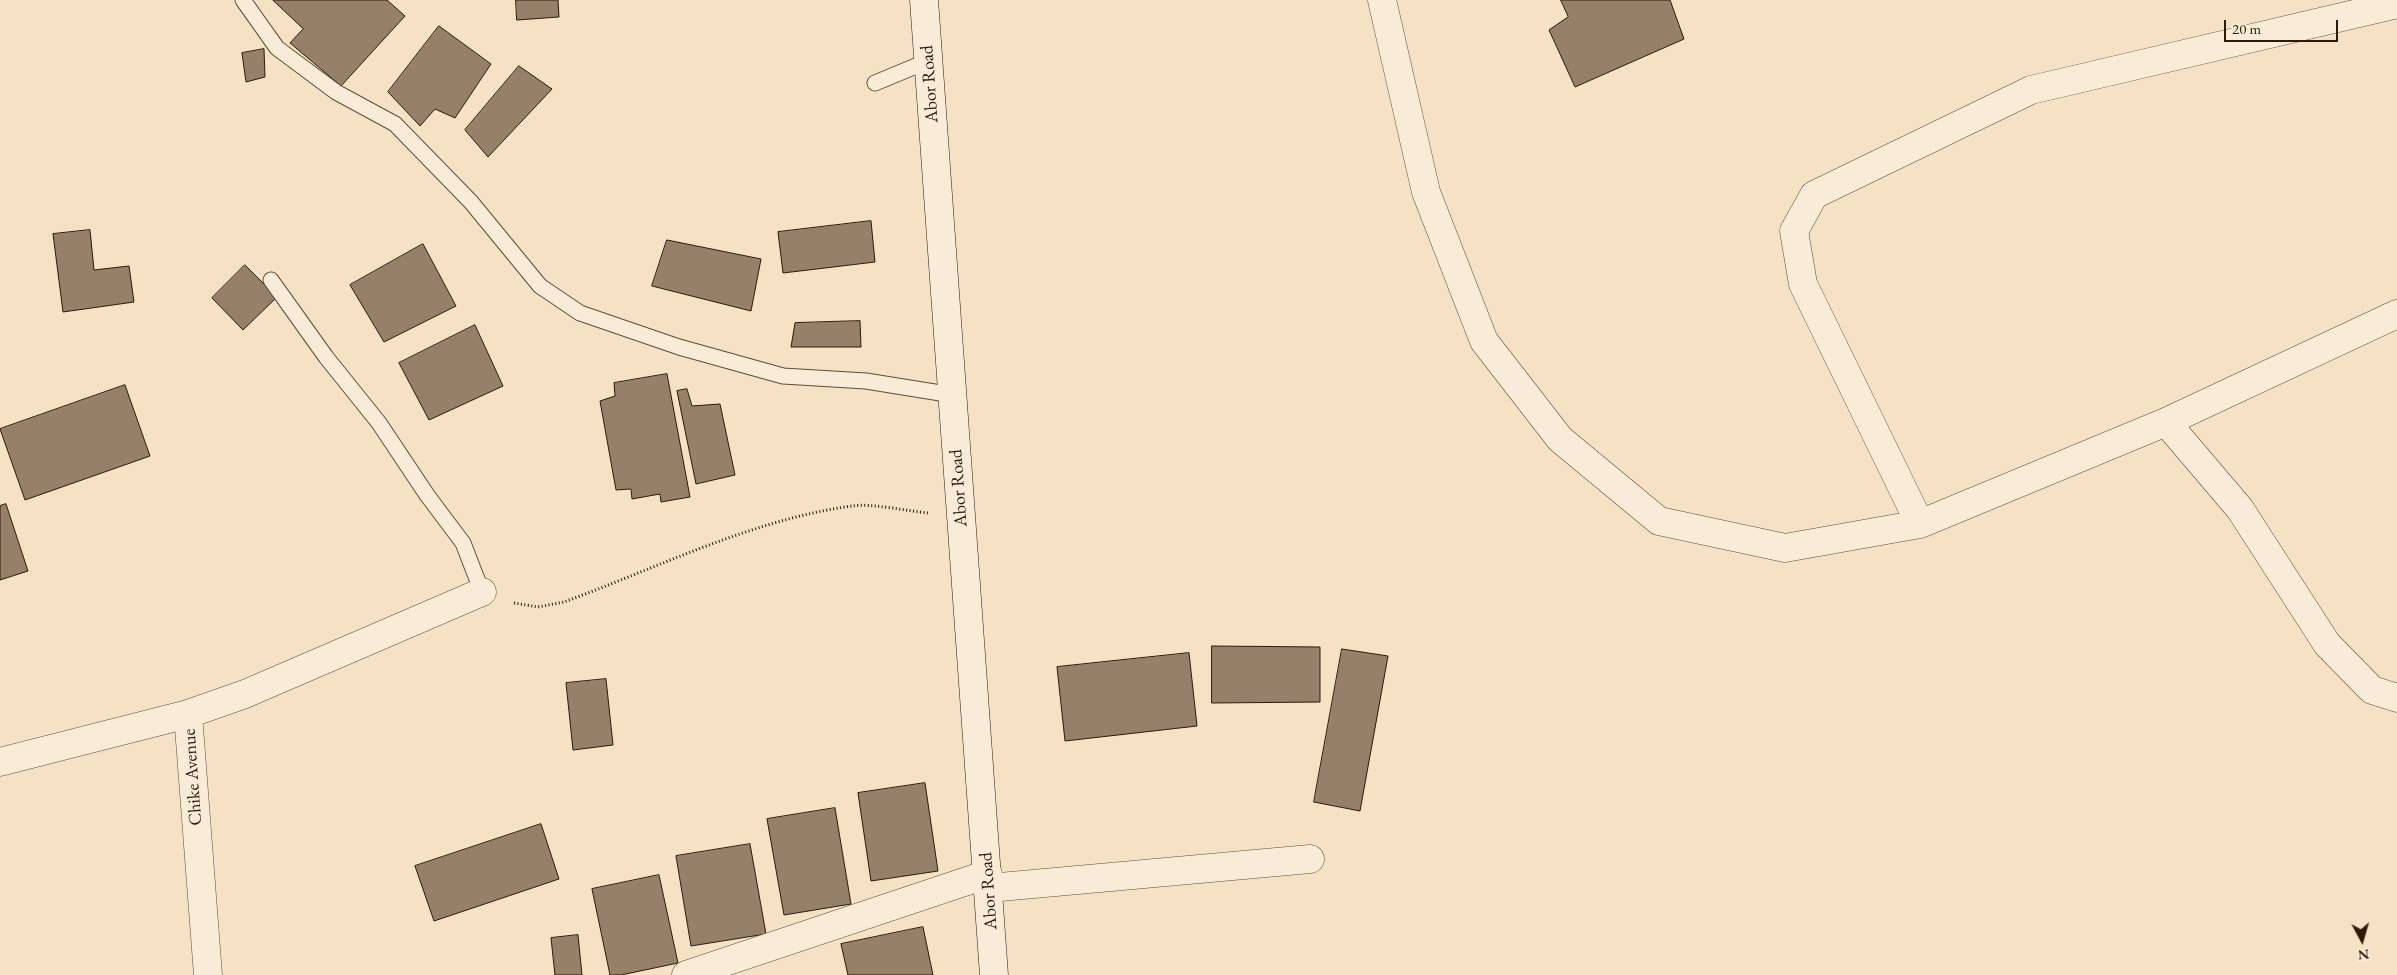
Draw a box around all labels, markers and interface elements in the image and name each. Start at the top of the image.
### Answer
scale bar [2227,10,2341,42]
text: 20 m [2232,19,2261,38]
street label: Abor Road [917,44,943,124]
street label: Abor Road [946,448,972,528]
street label: Chike Avenue [179,728,207,826]
street label: Abor Road [976,851,1002,931]
north arrow [2337,915,2387,965]
text: N [2357,945,2370,964]

